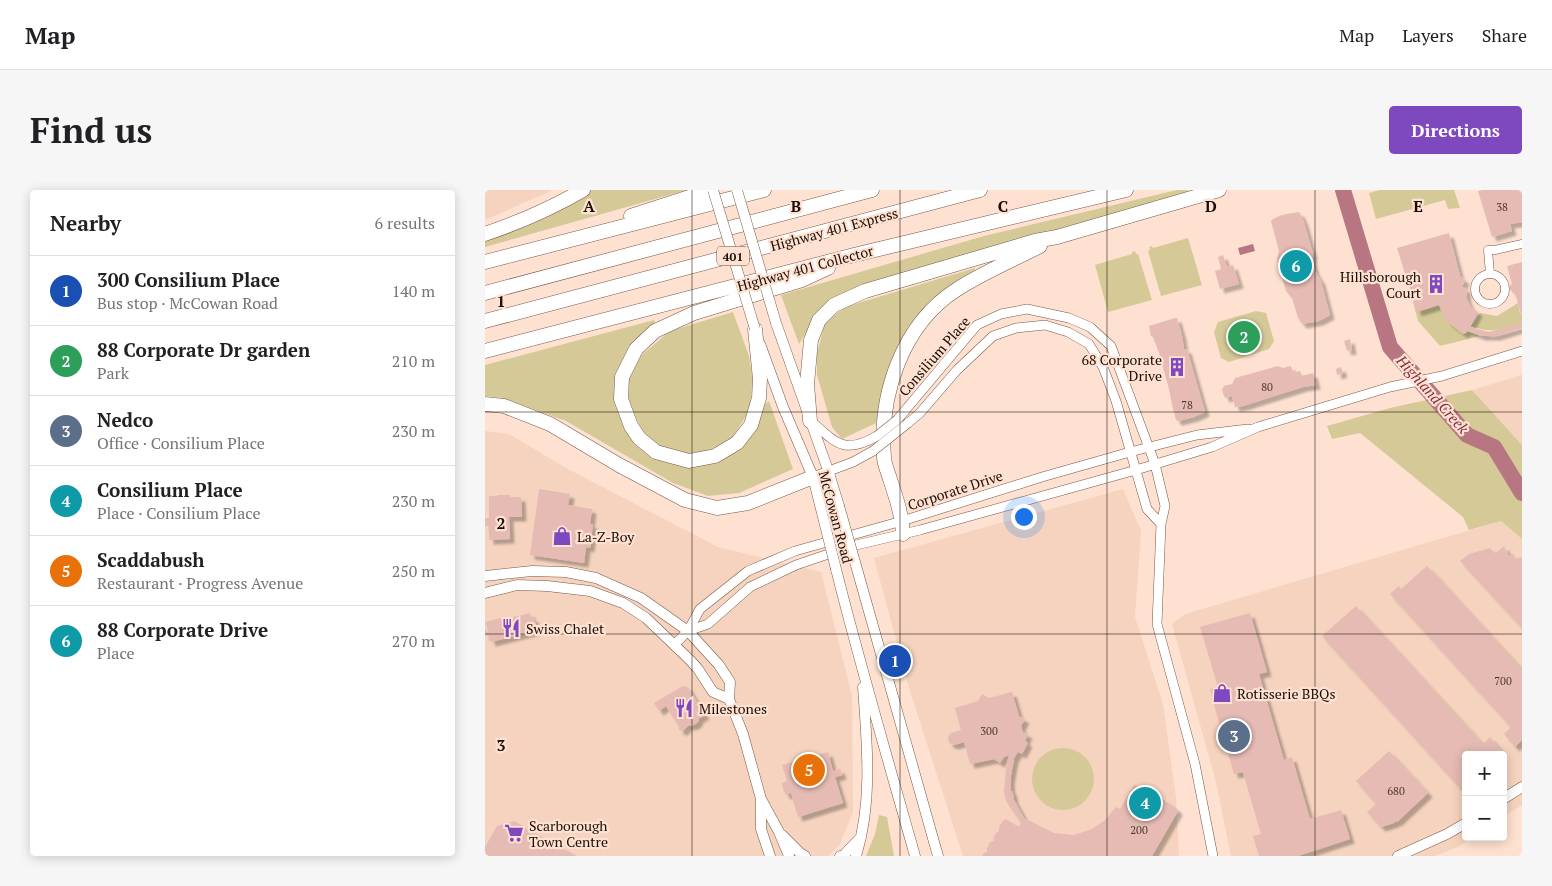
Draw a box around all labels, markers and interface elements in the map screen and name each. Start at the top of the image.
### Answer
text: Map [25,19,75,51]
text: Map [1339,23,1374,47]
text: Layers [1402,23,1454,47]
text: Share [1482,23,1527,47]
button: Directions [1389,106,1522,154]
text: Find us [30,107,152,153]
text: A [583,195,595,217]
text: B [791,195,801,217]
text: C [998,195,1008,217]
text: D [1205,195,1217,217]
text: E [1413,195,1423,217]
house number: 38 [1496,200,1508,214]
street label: Highway 401 Express [768,203,900,255]
text: Nearby [50,209,121,237]
text: 6 results [375,212,435,234]
street label: Highway 401 Collector [735,241,876,295]
road number: 401 [717,246,749,266]
pin: 6 [1280,247,1312,285]
text: 300 Consilium Place [97,267,280,292]
place label: Hillsborough Court [1340,267,1422,302]
building icon: Hillsborough Court [1425,273,1447,295]
text: 1 [61,280,71,302]
text: 140 m [392,280,435,302]
text: 1 [496,290,506,312]
text: Bus stop · McCowan Road [97,292,278,314]
street label: Consilium Place [894,312,974,400]
pin: 2 [1228,318,1260,356]
text: 88 Corporate Dr garden [97,337,310,362]
text: 2 [61,350,71,372]
text: 210 m [392,350,435,372]
place label: 68 Corporate Drive [1082,350,1162,385]
water label: Highland Creek [1392,350,1474,438]
building icon: 68 Corporate Drive [1166,356,1188,378]
text: Park [97,362,129,384]
house number: 80 [1261,380,1273,394]
house number: 78 [1181,398,1193,412]
text: Nedco [97,407,153,432]
text: 3 [61,420,71,442]
text: 230 m [392,420,435,442]
text: Office · Consilium Place [97,432,265,454]
street label: Corporate Drive [905,466,1005,514]
street label: McCowan Road [815,469,858,566]
text: Consilium Place [97,477,243,502]
text: 4 [61,490,71,512]
text: 230 m [392,490,435,512]
text: Place · Consilium Place [97,502,260,524]
your location [1011,504,1037,530]
text: 2 [496,512,506,534]
shop icon: La-Z-Boy [551,525,573,547]
place label: La-Z-Boy [577,527,635,546]
text: Scaddabush [97,547,204,572]
text: 5 [61,560,71,582]
text: 250 m [392,560,435,582]
text: Restaurant · Progress Avenue [97,572,303,594]
text: 88 Corporate Drive [97,617,268,642]
restaurant icon: Swiss Chalet [500,617,522,639]
place label: Swiss Chalet [526,619,605,638]
text: 6 [61,630,71,652]
text: 270 m [392,630,435,652]
text: Place [97,642,135,664]
pin: 1 [879,642,911,680]
house number: 700 [1494,674,1512,688]
shop icon: Rotisserie BBQs [1211,682,1233,704]
place label: Rotisserie BBQs [1237,684,1336,703]
restaurant icon: Milestones [673,697,695,719]
place label: Milestones [699,699,767,718]
pin: 3 [1218,717,1250,755]
house number: 300 [980,724,998,738]
text: 3 [496,734,506,756]
pin: 5 [793,751,825,789]
map controls [1462,751,1507,841]
button: + [1462,751,1507,796]
pin: 4 [1129,784,1161,822]
house number: 680 [1387,784,1405,798]
button: − [1462,796,1507,841]
place label: Scarborough Town Centre [529,816,608,851]
supermarket icon: Scarborough Town Centre [503,822,525,844]
house number: 200 [1130,823,1148,837]

